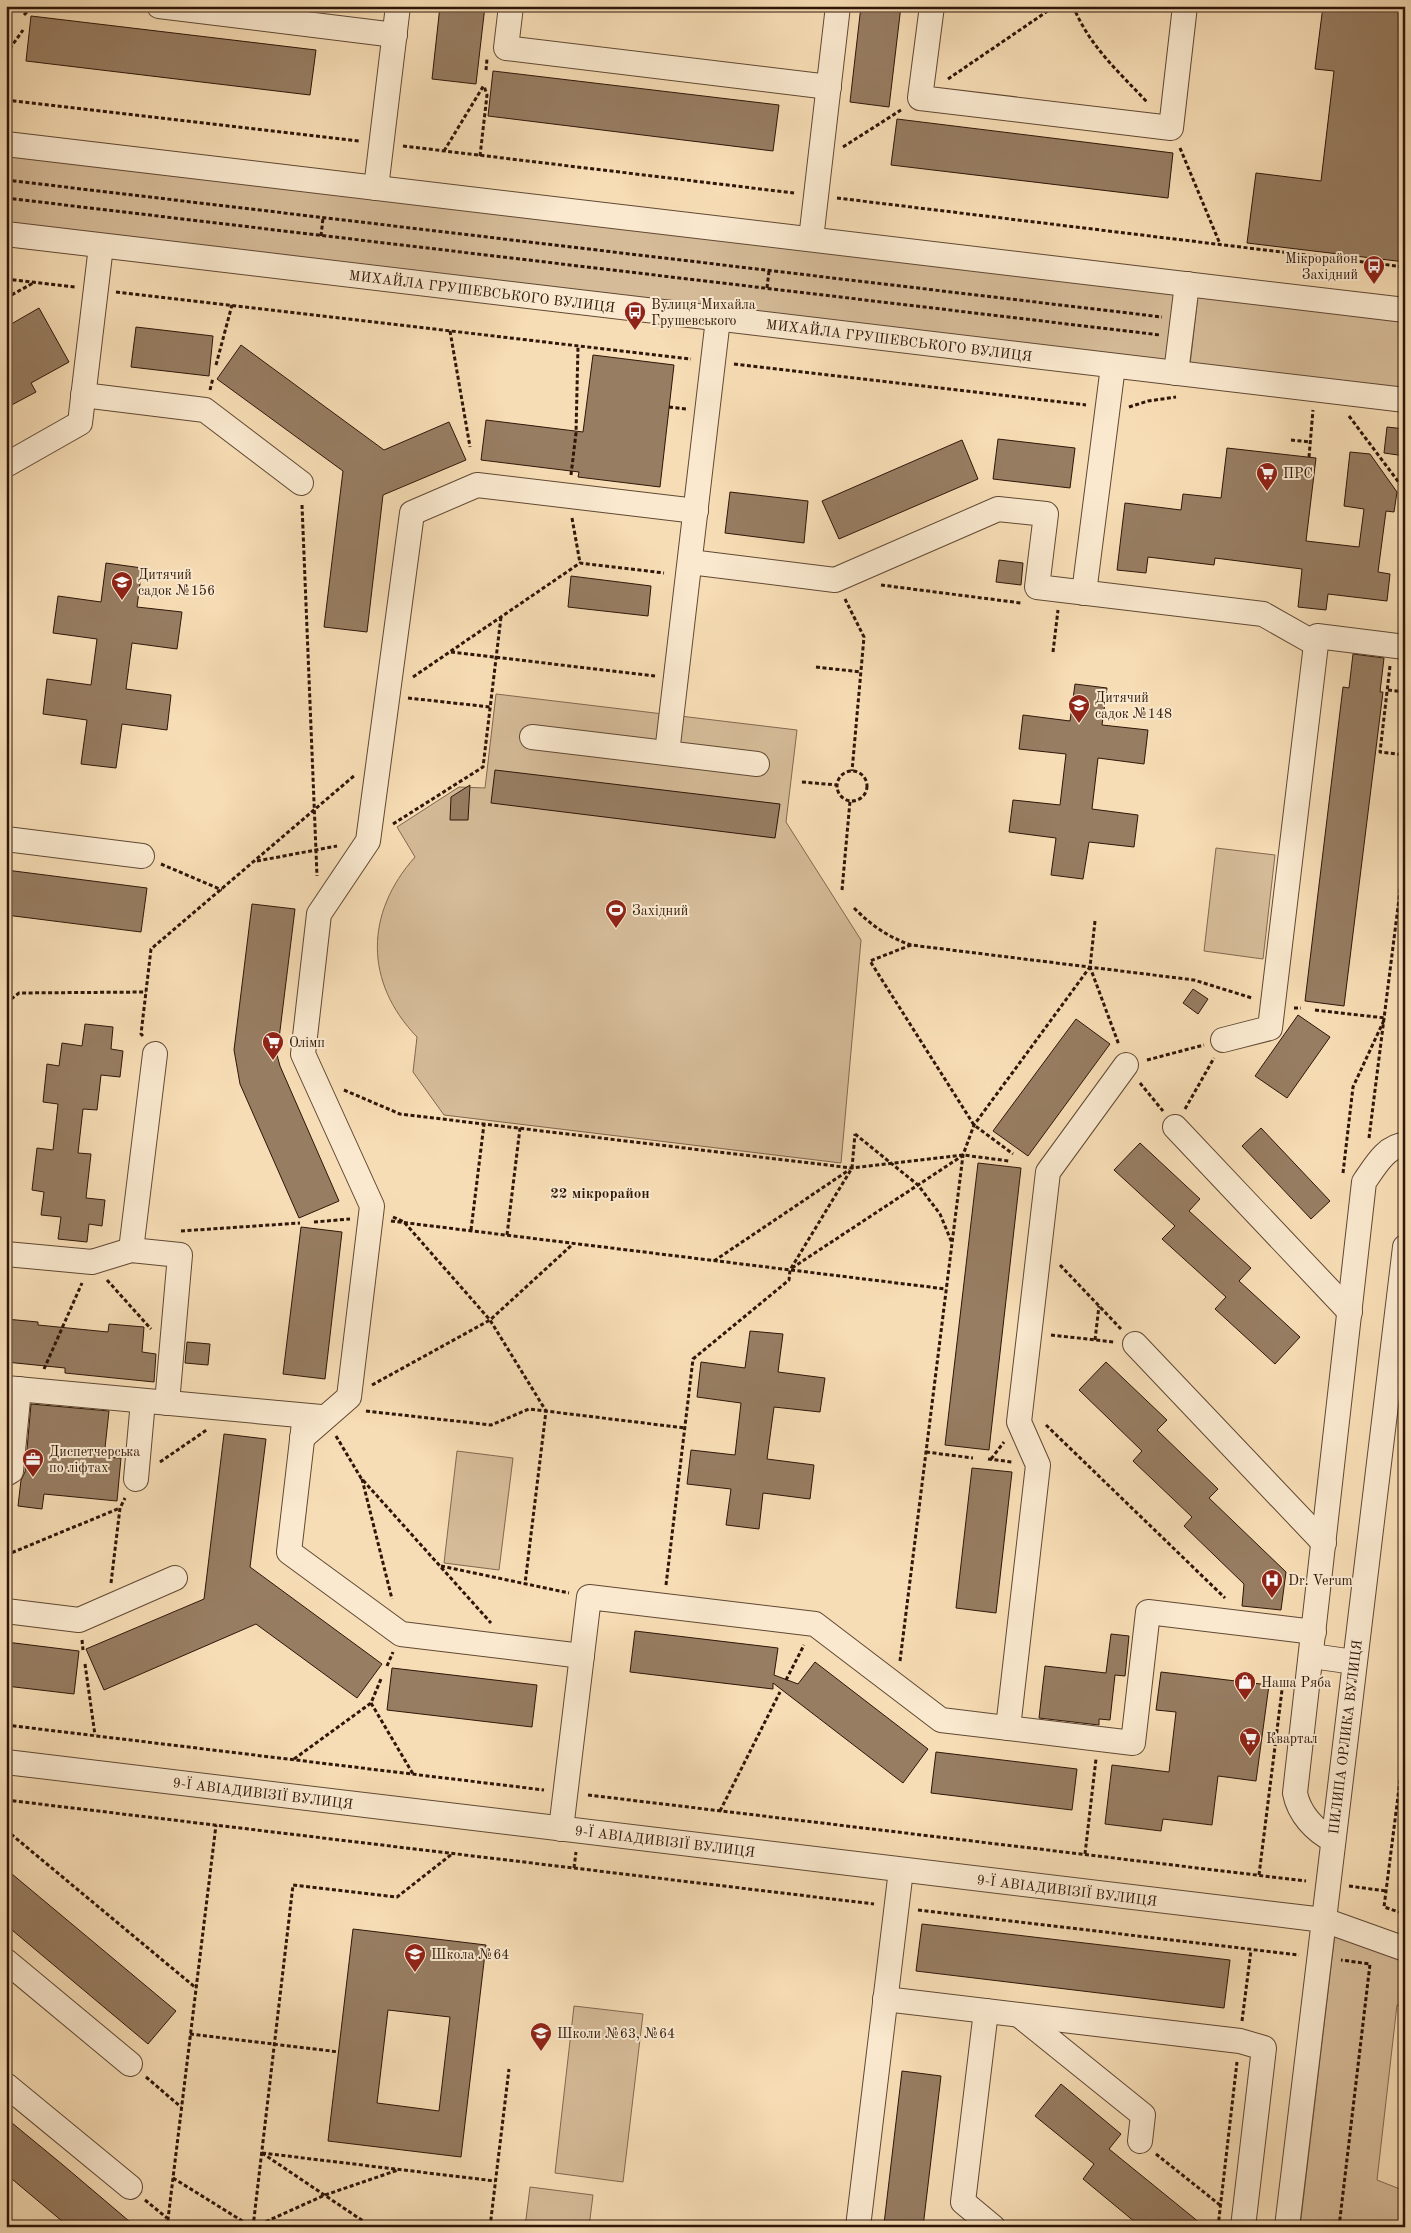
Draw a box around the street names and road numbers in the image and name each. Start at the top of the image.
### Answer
street label: МИХАЙЛА ГРУШЕВСЬКОГО ВУЛИЦЯ [348,265,616,315]
street label: МИХАЙЛА ГРУШЕВСЬКОГО ВУЛИЦЯ [765,314,1033,364]
street label: ПИЛИПА ОРЛИКА ВУЛИЦЯ [1327,1639,1365,1835]
street label: 9-Ї АВІАДИВІЗІЇ ВУЛИЦЯ [172,1773,354,1812]
street label: 9-Ї АВІАДИВІЗІЇ ВУЛИЦЯ [574,1821,756,1860]
street label: 9-Ї АВІАДИВІЗІЇ ВУЛИЦЯ [976,1870,1158,1909]

